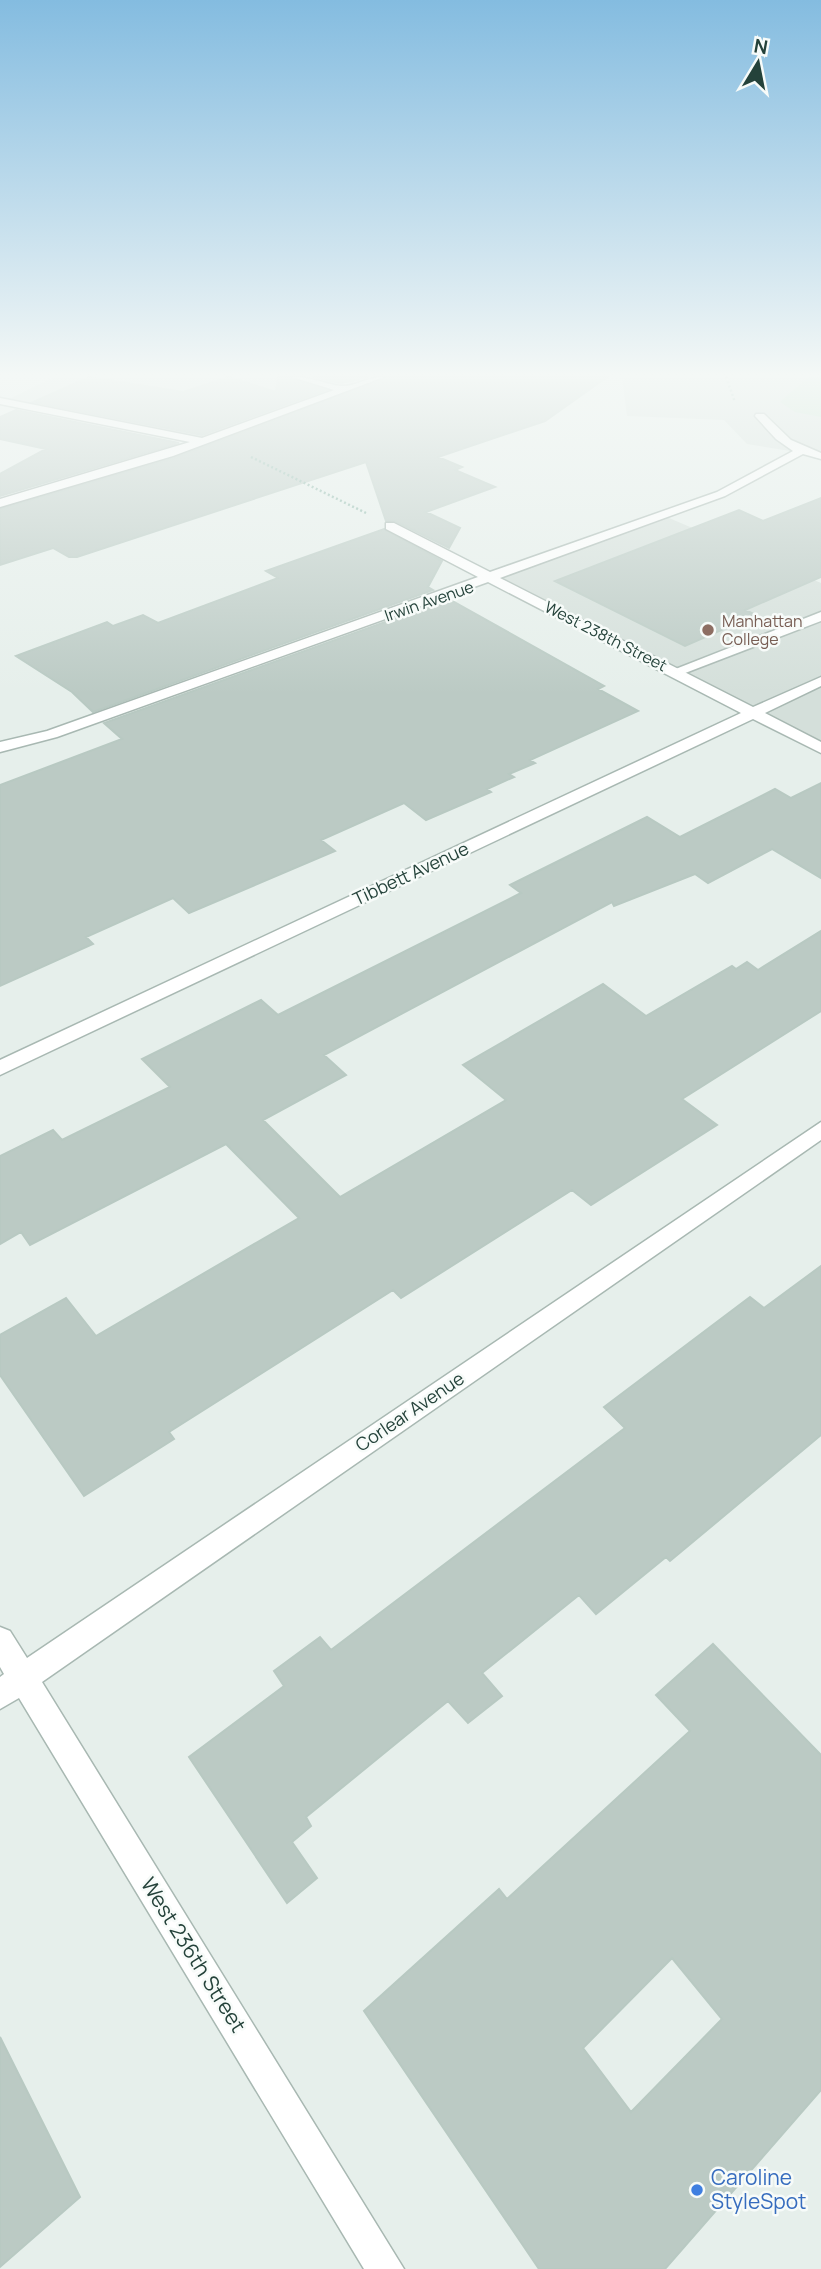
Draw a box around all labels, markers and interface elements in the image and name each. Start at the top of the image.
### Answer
north arrow [723,28,793,98]
text: N [752,32,770,60]
street label: Irwin Avenue [381,575,477,627]
street label: West 238th Street [541,596,671,676]
place label: Manhattan College [722,610,803,650]
marker: Manhattan College [700,622,716,638]
street label: Tibbett Avenue [349,836,472,910]
street label: Corlear Avenue [350,1366,468,1456]
street label: West 236th Street [135,1872,253,2037]
place label: Caroline StyleSpot [711,2163,807,2215]
marker: Caroline StyleSpot [689,2182,705,2198]

